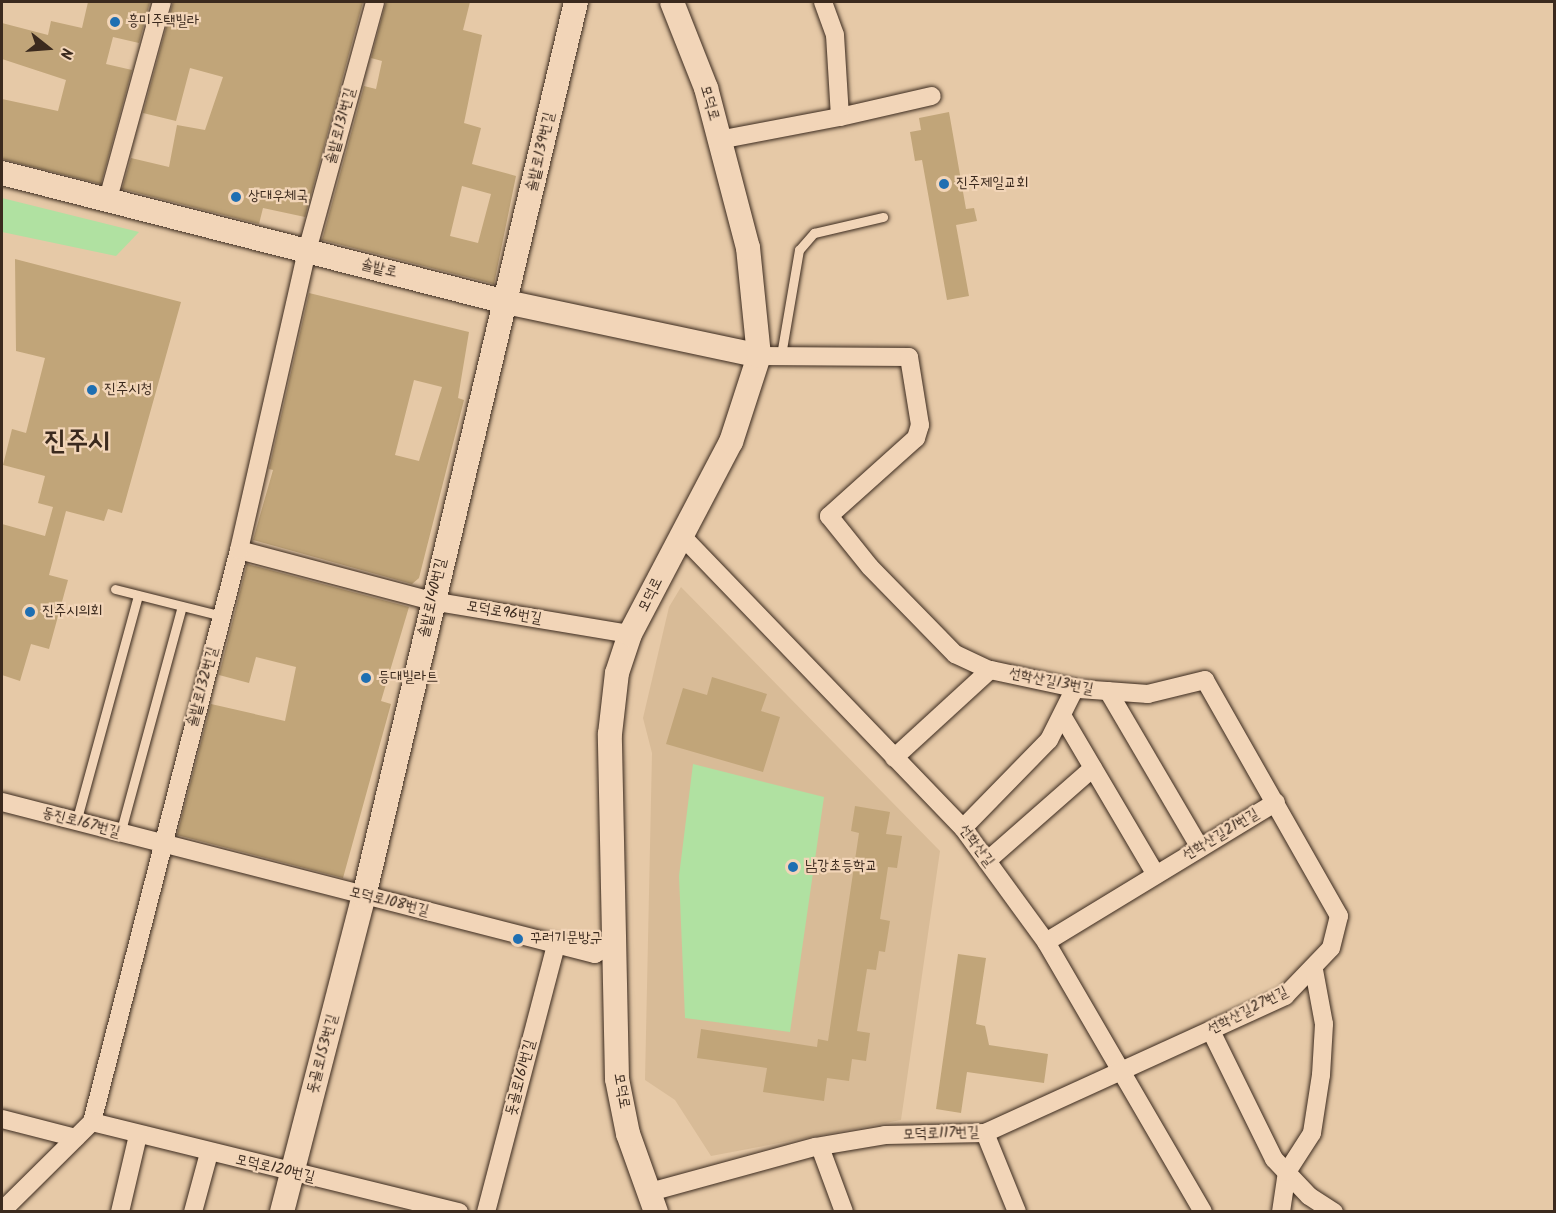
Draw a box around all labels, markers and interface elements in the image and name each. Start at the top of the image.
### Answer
place label: 흥미주택빌라 [127,13,199,31]
marker: 흥미주택빌라 [108,15,122,29]
north arrow [18,18,78,78]
text: N [52,45,79,62]
street label: 모덕로 [695,83,723,123]
street label: 솔밭로131번길 [322,86,360,166]
street label: 솔밭로139번길 [523,111,559,193]
place label: 진주제일교회 [956,175,1028,193]
marker: 진주제일교회 [937,177,951,191]
place label: 상대우체국 [248,188,308,206]
marker: 상대우체국 [229,190,243,204]
street label: 솔밭로 [359,256,399,282]
place label: 진주시청 [104,381,152,399]
marker: 진주시청 [85,383,99,397]
district label: 진주시 [44,426,110,458]
street label: 솔밭로140번길 [415,557,451,639]
street label: 모덕로 [635,575,667,615]
street label: 모덕로96번길 [465,598,543,628]
place label: 진주시의회 [42,603,102,621]
marker: 진주시의회 [23,605,37,619]
street label: 솔밭로132번길 [184,645,222,729]
street label: 선학산길13번길 [1007,665,1095,699]
place label: 등대빌라트 [378,669,438,687]
marker: 등대빌라트 [359,671,373,685]
street label: 동진로167번길 [40,804,122,842]
street label: 선학산길21번길 [1180,805,1262,865]
street label: 선학산길 [954,821,998,871]
place label: 남강초등학교 [805,858,877,876]
marker: 남강초등학교 [786,860,800,874]
street label: 모덕로108번길 [347,883,431,921]
place label: 꾸러기문방구 [530,930,602,948]
marker: 꾸러기문방구 [511,932,525,946]
street label: 선학산길27번길 [1205,983,1291,1039]
street label: 돗골로153번길 [304,1012,342,1096]
street label: 돗골로161번길 [502,1038,540,1118]
street label: 모덕로 [609,1072,633,1110]
street label: 모덕로117번길 [902,1124,980,1144]
street label: 모덕로120번길 [233,1151,317,1187]

